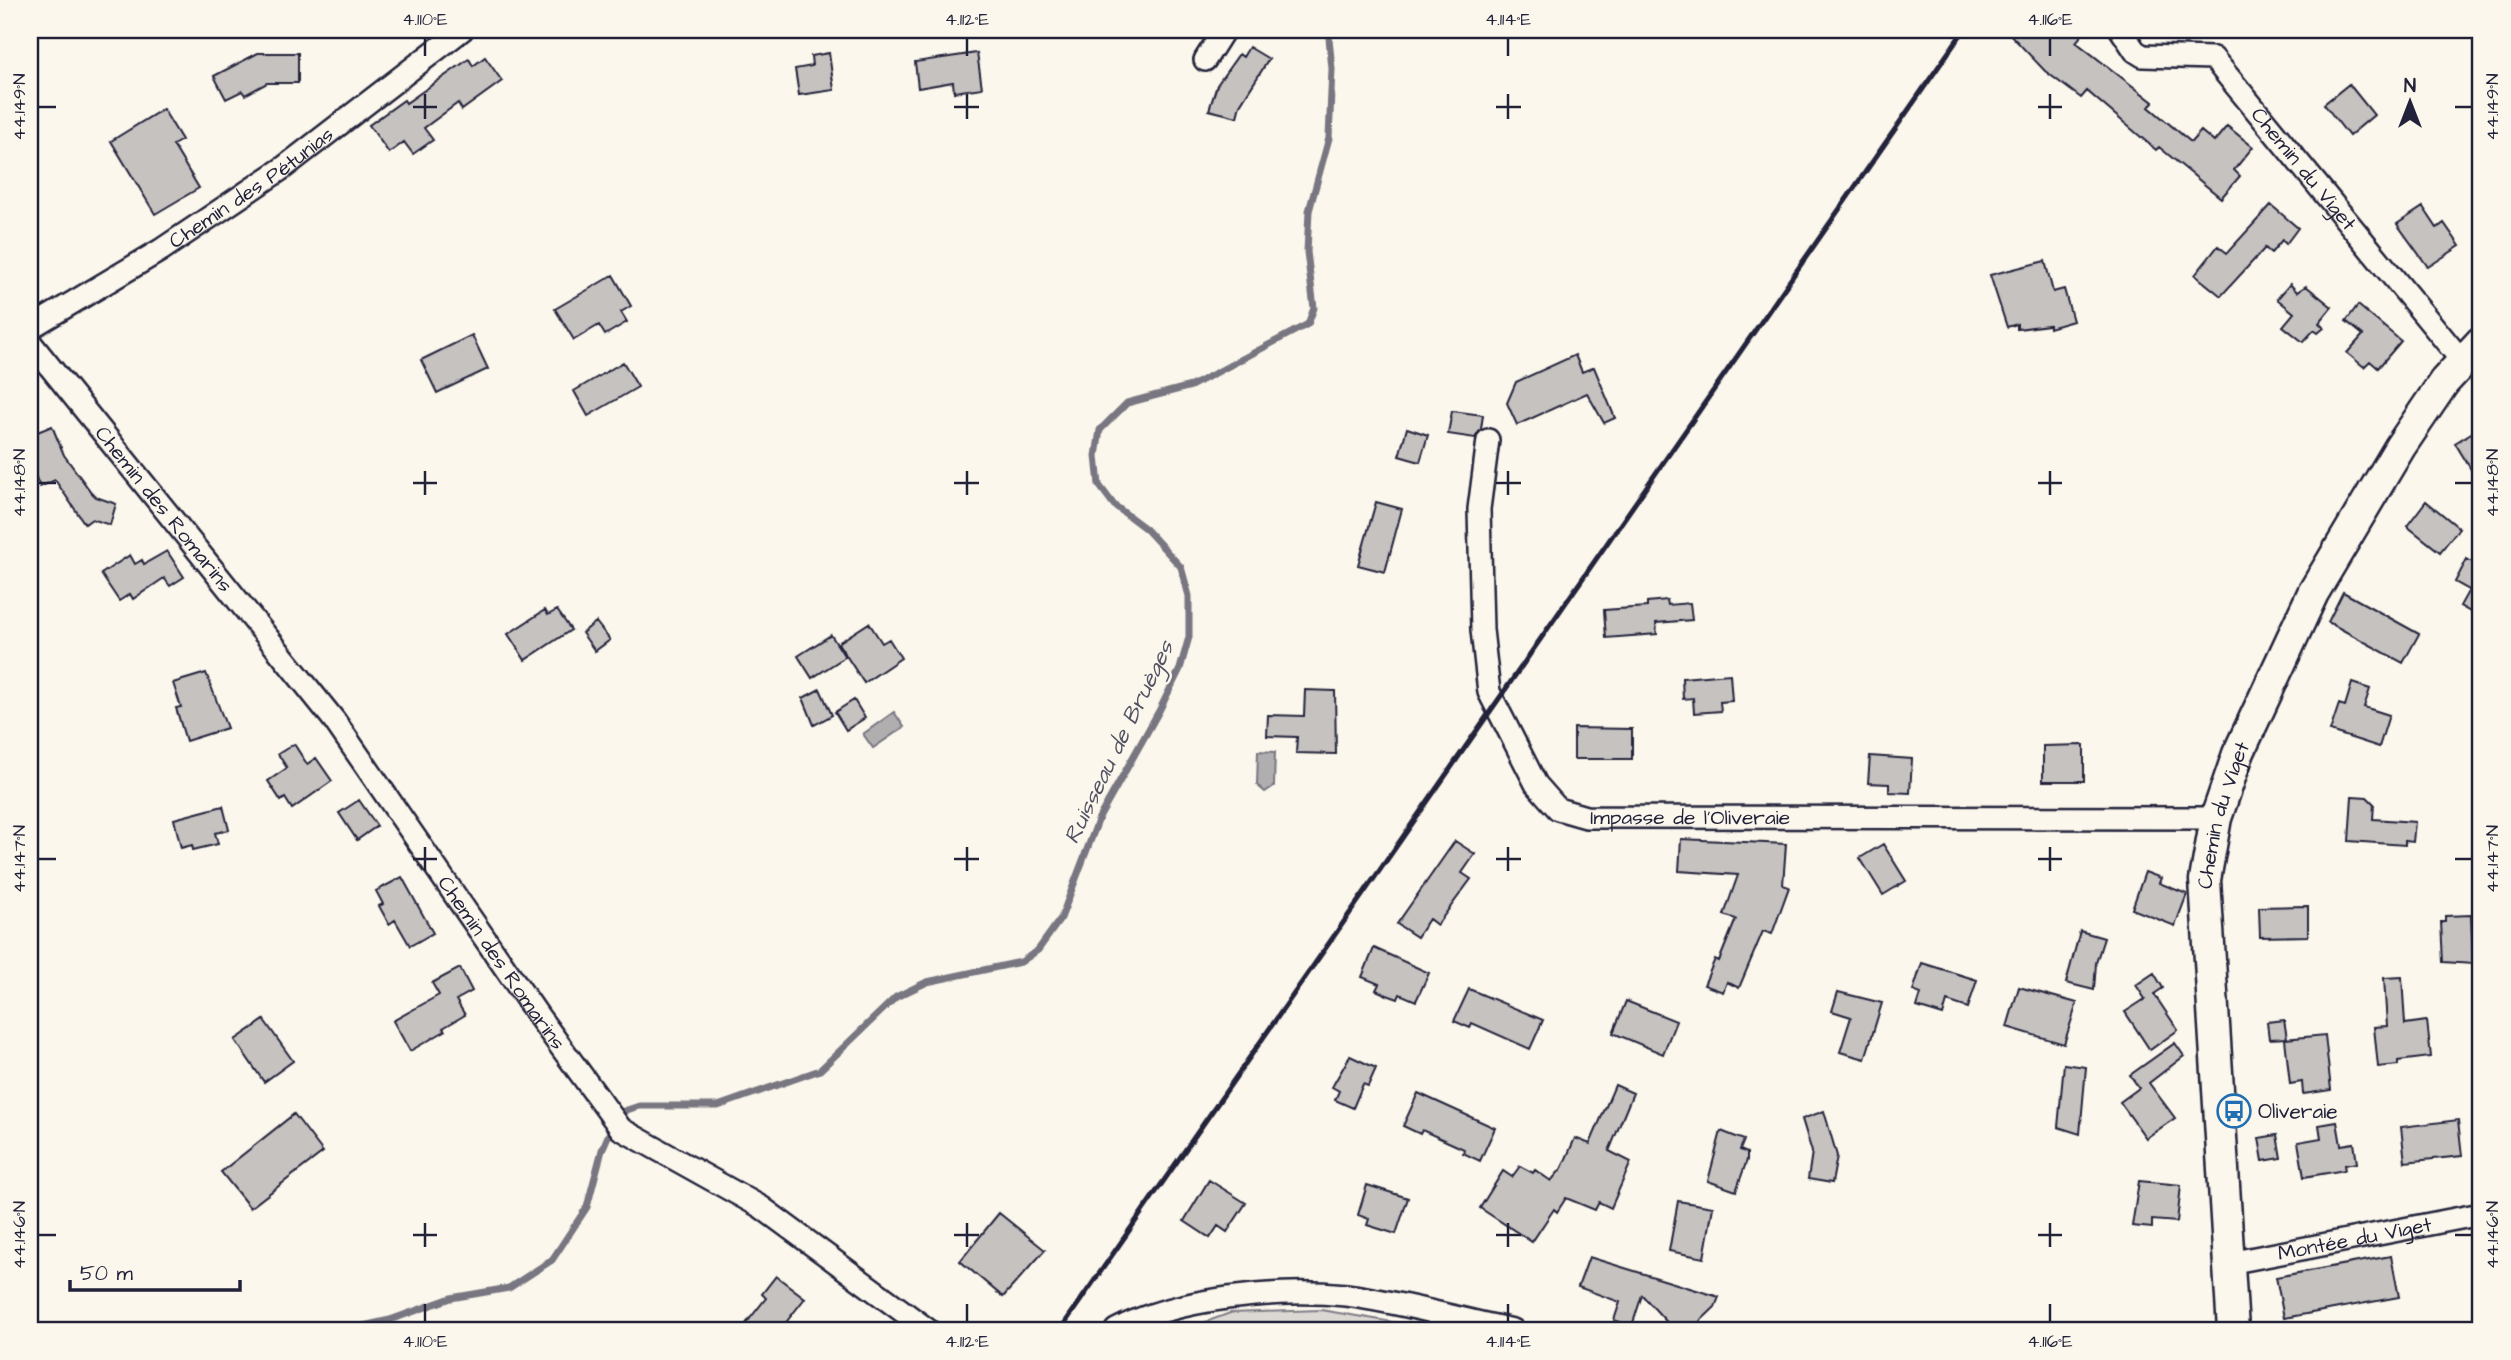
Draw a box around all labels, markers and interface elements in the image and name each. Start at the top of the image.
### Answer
text: 4.110°E [402,7,448,32]
text: 4.112°E [945,7,989,32]
text: 4.114°E [1485,7,1531,32]
text: 4.116°E [2027,7,2073,32]
north arrow [2374,66,2444,136]
text: 44.149°N [7,73,32,141]
text: N [2404,73,2416,100]
text: 44.149°N [2480,73,2505,141]
street label: Chemin du Viget [2244,101,2363,237]
street label: Chemin des Pétunias [163,120,340,256]
street label: Chemin des Romarins [88,420,240,598]
text: 44.148°N [7,449,32,517]
text: 44.148°N [2480,449,2505,517]
water label: Ruisseau de Bruèges [1056,634,1184,850]
street label: Chemin du Viget [2191,736,2257,890]
street label: Impasse de l'Oliveraie [1590,803,1790,833]
text: 44.147°N [7,825,32,893]
text: 44.147°N [2480,825,2505,893]
street label: Chemin des Romarins [431,870,572,1056]
bus stop icon: Oliveraie [2215,1092,2253,1130]
place label: Oliveraie [2258,1097,2338,1126]
text: 44.146°N [7,1201,32,1269]
text: 44.146°N [2480,1201,2505,1269]
street label: Montée du Viget [2275,1210,2435,1268]
scale bar [70,1248,240,1292]
text: 50 m [80,1259,134,1288]
text: 4.110°E [402,1329,448,1354]
text: 4.112°E [945,1329,989,1354]
text: 4.114°E [1485,1329,1531,1354]
text: 4.116°E [2027,1329,2073,1354]

